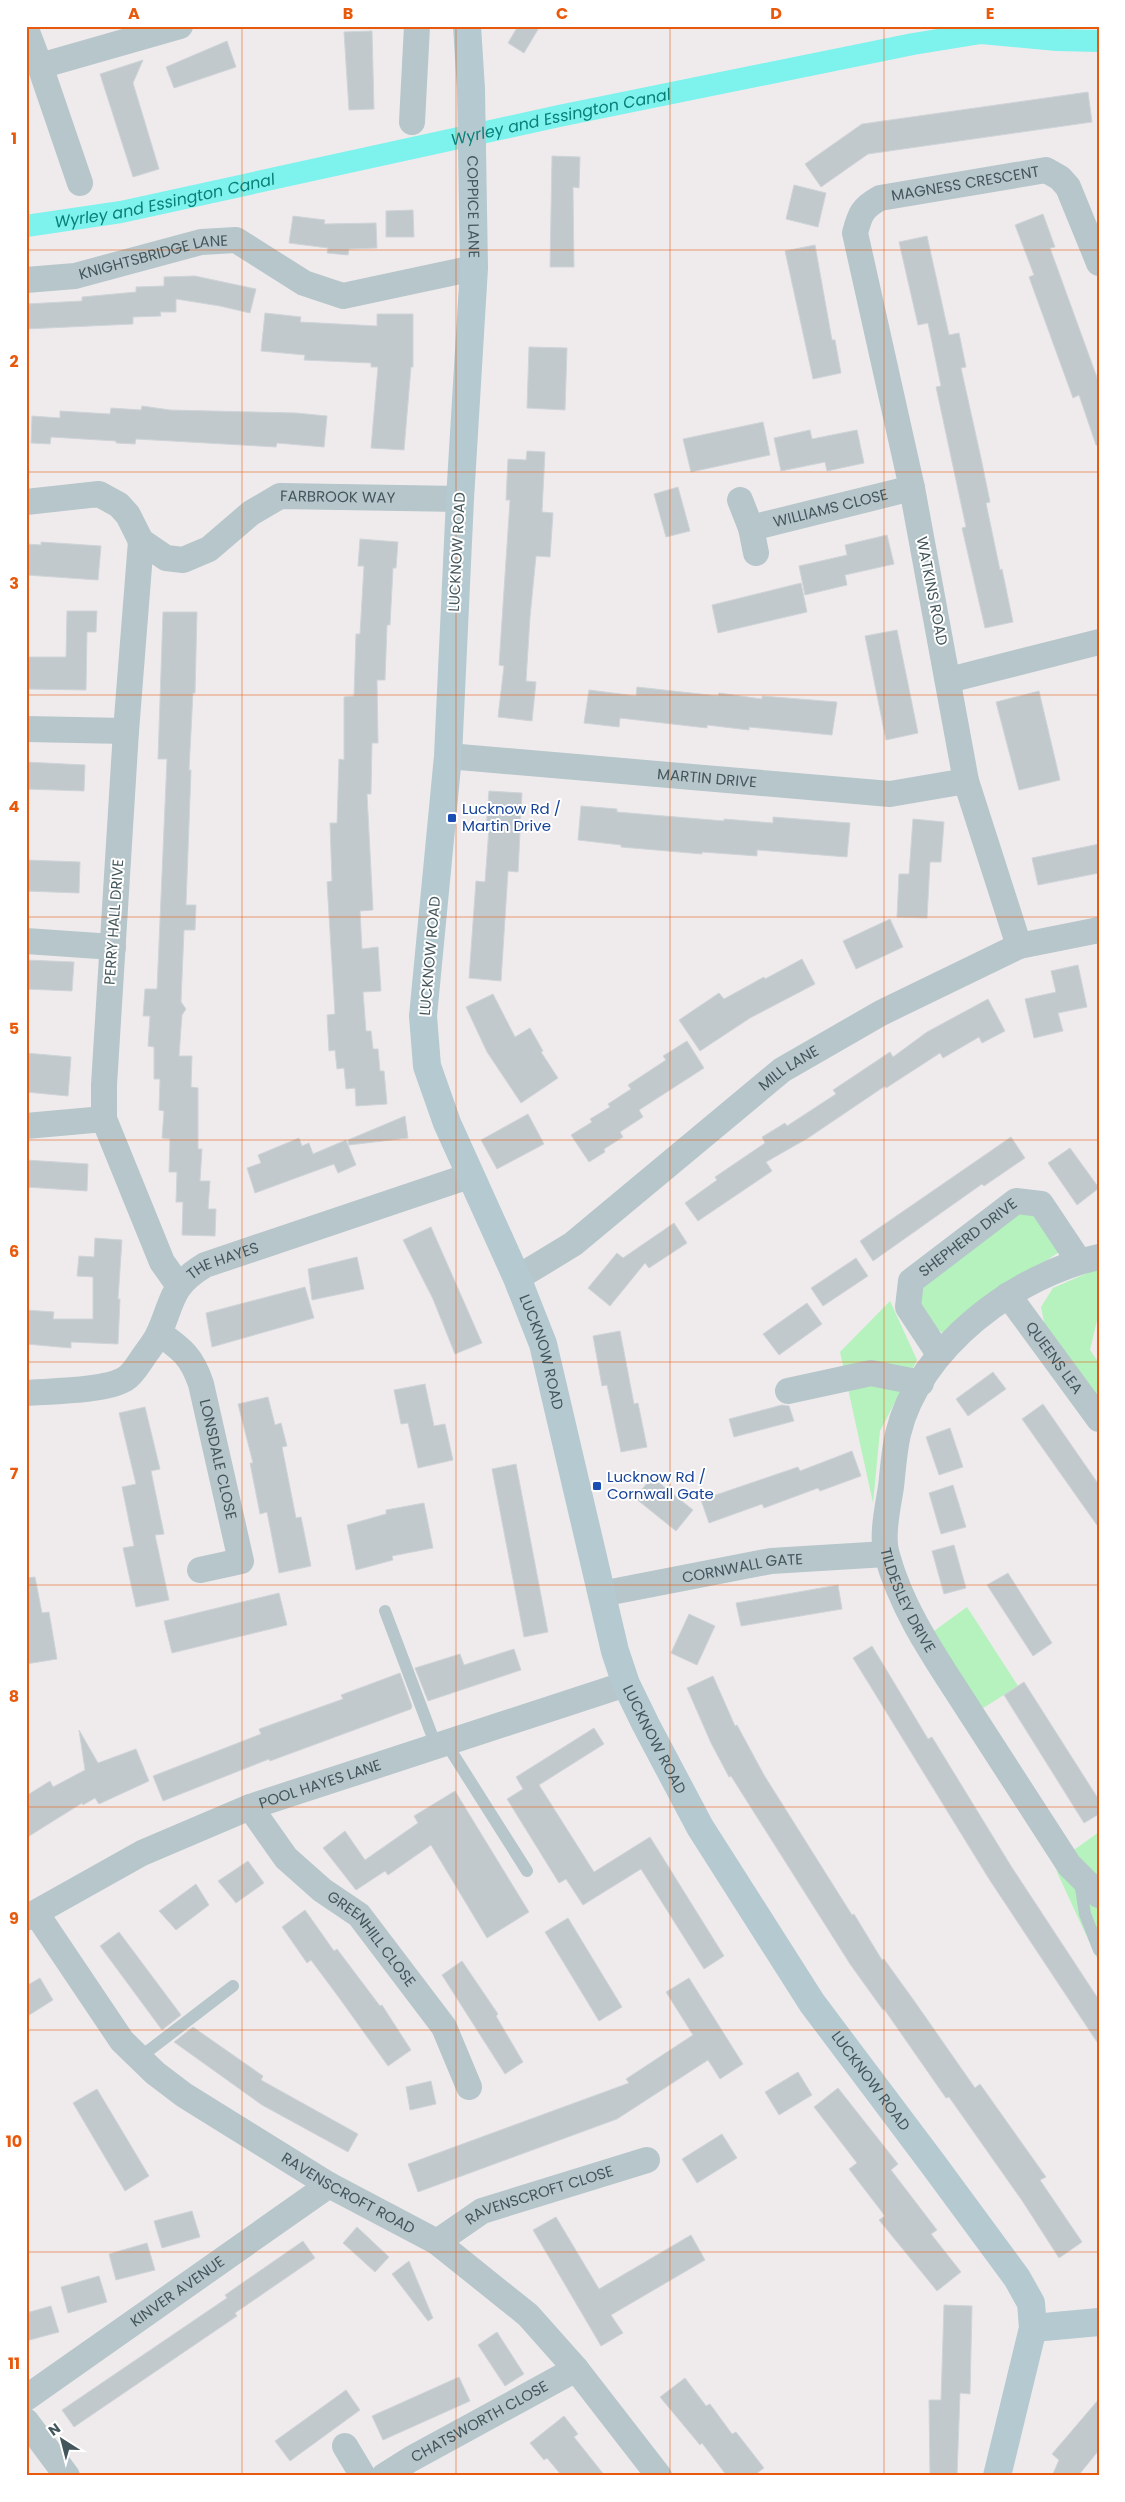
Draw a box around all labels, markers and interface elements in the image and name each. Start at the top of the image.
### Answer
text: A [128,2,140,25]
text: B [343,2,353,25]
text: C [556,2,568,25]
text: D [770,2,782,25]
text: E [986,2,994,25]
water label: Wyrley and Essington Canal [449,83,673,151]
text: 1 [11,127,17,150]
street label: COPPICE LANE [462,155,485,258]
street label: MAGNESS CRESCENT [890,160,1041,206]
water label: Wyrley and Essington Canal [53,168,277,234]
street label: KNIGHTSBRIDGE LANE [76,229,228,285]
text: 2 [9,350,19,373]
street label: WILLIAMS CLOSE [771,483,890,532]
street label: FARBROOK WAY [280,485,396,508]
street label: LUCKNOW ROAD [443,492,470,612]
street label: WATKINS ROAD [912,535,953,647]
text: 3 [9,572,19,595]
street label: MARTIN DRIVE [656,763,758,793]
text: 4 [9,795,20,818]
place label: Lucknow Rd / Martin Drive [462,798,561,836]
marker: Lucknow Rd / Martin Drive [446,812,458,824]
street label: PERRY HALL DRIVE [99,858,128,986]
street label: LUCKNOW ROAD [414,895,445,1017]
text: 5 [9,1017,19,1040]
street label: MILL LANE [754,1040,822,1095]
street label: SHEPHERD DRIVE [914,1193,1021,1282]
street label: THE HAYES [182,1237,262,1284]
text: 6 [9,1240,19,1263]
street label: LUCKNOW ROAD [514,1291,569,1412]
street label: QUEENS LEA [1021,1317,1088,1398]
street label: LONSDALE CLOSE [195,1397,242,1522]
text: 7 [10,1462,19,1485]
place label: Lucknow Rd / Cornwall Gate [607,1466,714,1504]
marker: Lucknow Rd / Cornwall Gate [591,1480,603,1492]
street label: TILDESLEY DRIVE [875,1545,941,1656]
street label: CORNWALL GATE [680,1548,804,1588]
street label: LUCKNOW ROAD [618,1681,692,1797]
text: 8 [9,1685,19,1708]
street label: POOL HAYES LANE [256,1754,384,1813]
street label: GREENHILL CLOSE [323,1886,421,1991]
text: 9 [9,1907,19,1930]
street label: LUCKNOW ROAD [827,2027,915,2135]
text: 10 [6,2130,22,2153]
street label: RAVENSCROFT ROAD [278,2147,419,2239]
street label: RAVENSCROFT CLOSE [461,2160,616,2230]
street label: KINVER AVENUE [126,2251,228,2332]
text: 11 [8,2352,20,2375]
street label: CHATSWORTH CLOSE [407,2375,552,2467]
north arrow [38,2414,88,2464]
text: N [44,2418,64,2441]

